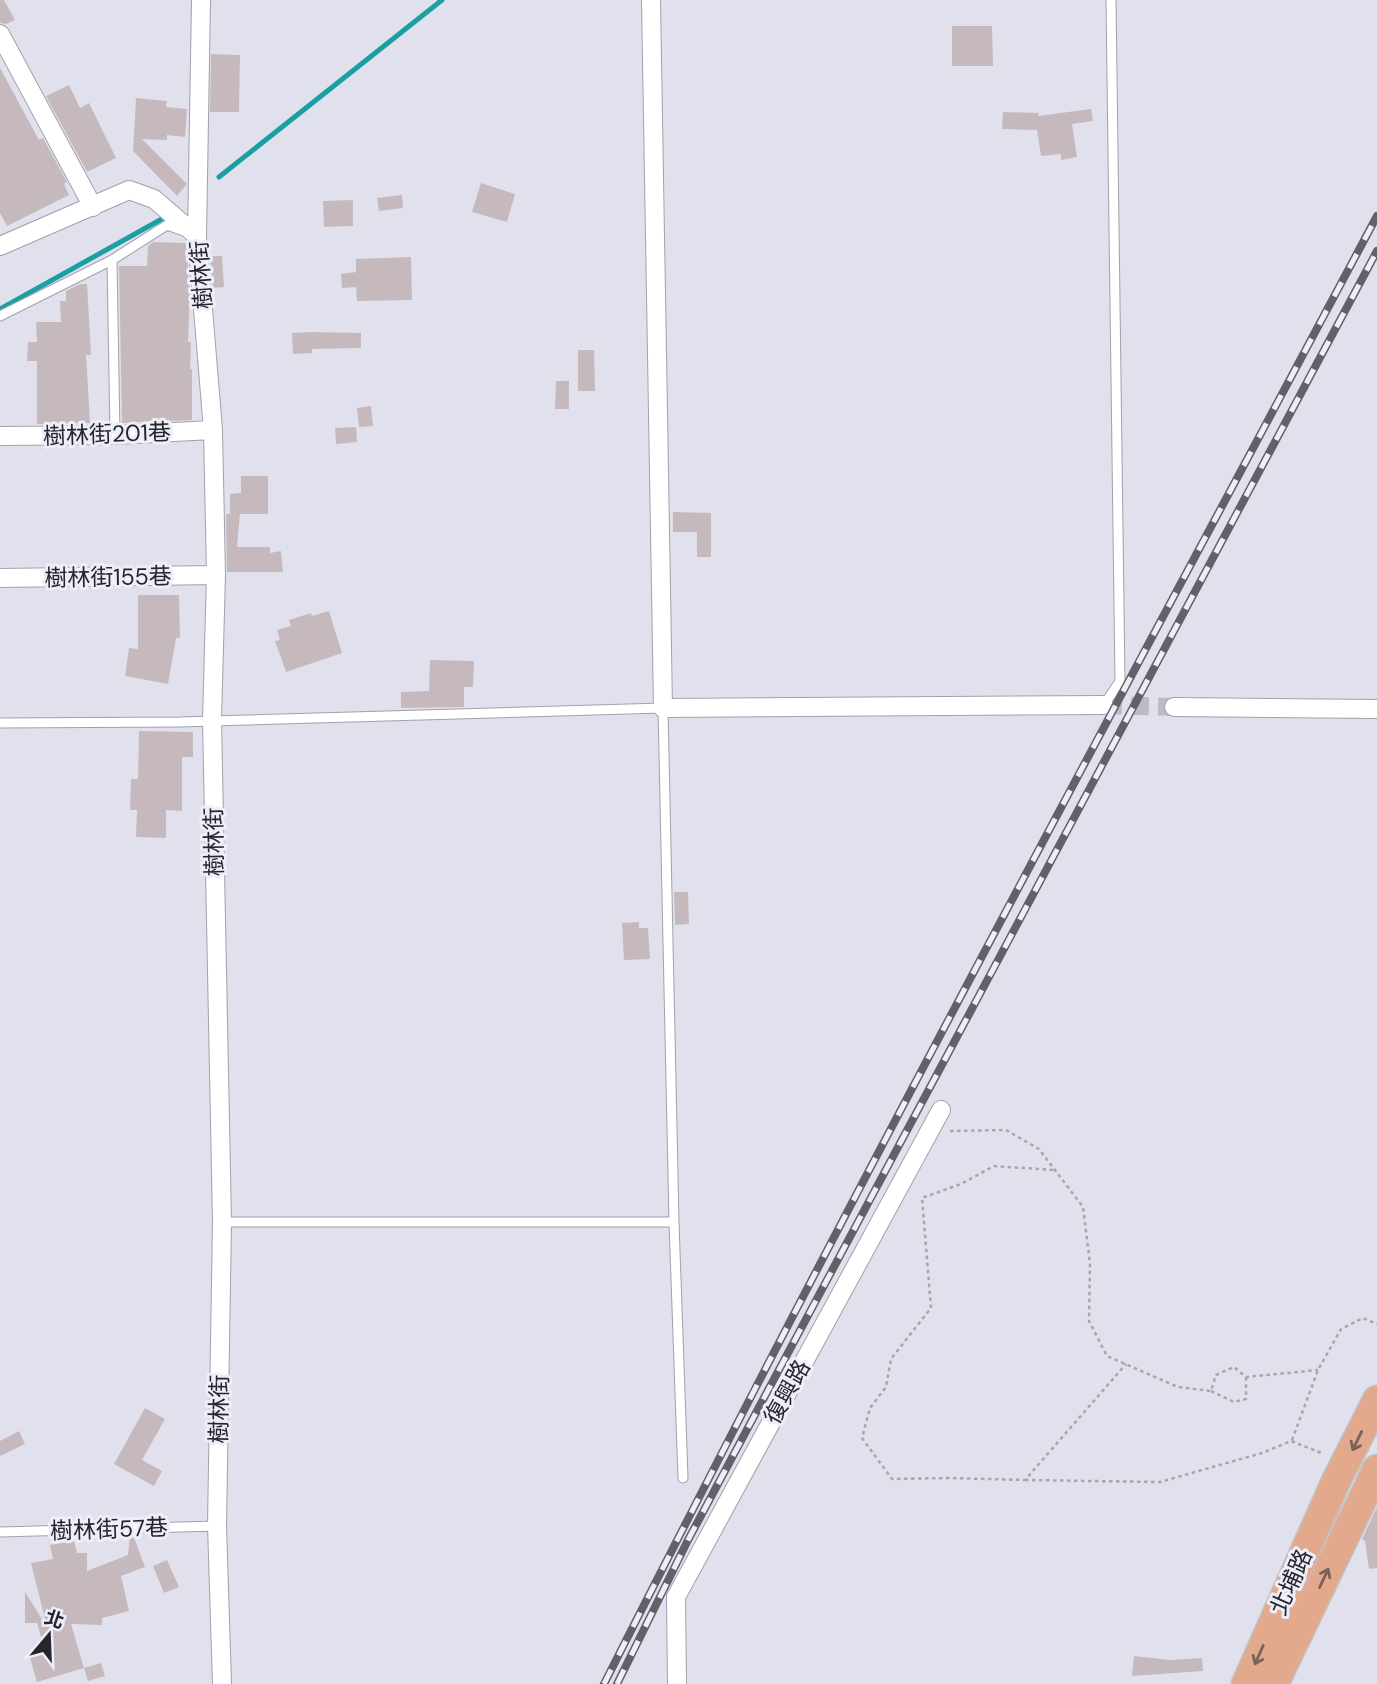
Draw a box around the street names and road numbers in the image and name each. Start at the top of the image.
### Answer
street label: 樹林街 [184,240,218,310]
street label: 樹林街201巷 [43,417,171,451]
street label: 樹林街155巷 [44,561,172,593]
street label: 樹林街 [198,807,230,877]
street label: 復興路 [757,1355,817,1429]
street label: 樹林街 [203,1374,235,1444]
street label: 樹林街57巷 [50,1512,168,1546]
street label: 北埔路 [1263,1544,1319,1620]

